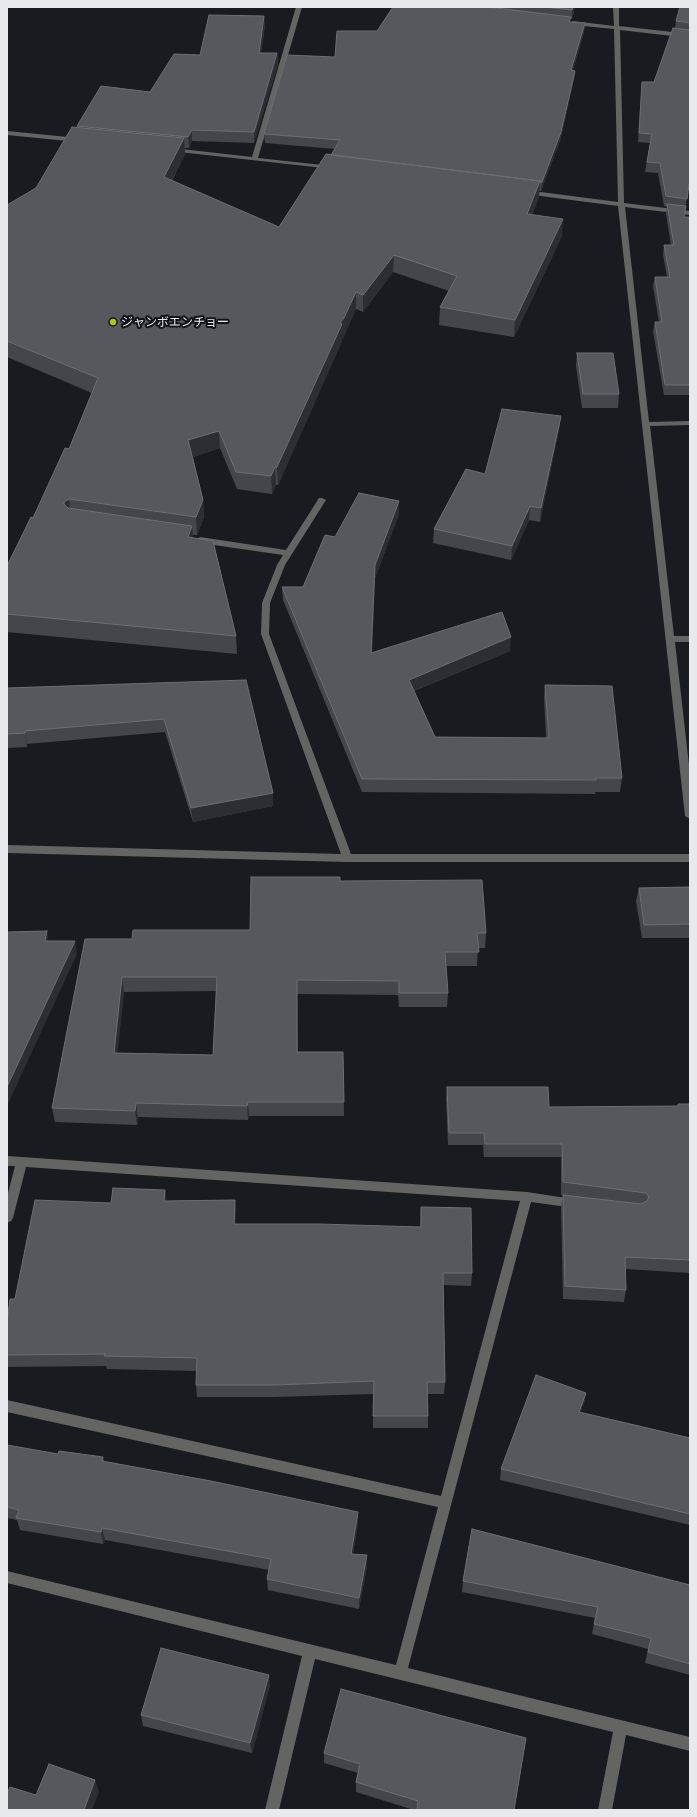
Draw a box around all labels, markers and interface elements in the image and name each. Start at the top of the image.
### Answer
place label: ジャンボエンチョー [121,315,229,329]
marker: ジャンボエンチョー [108,317,118,327]

